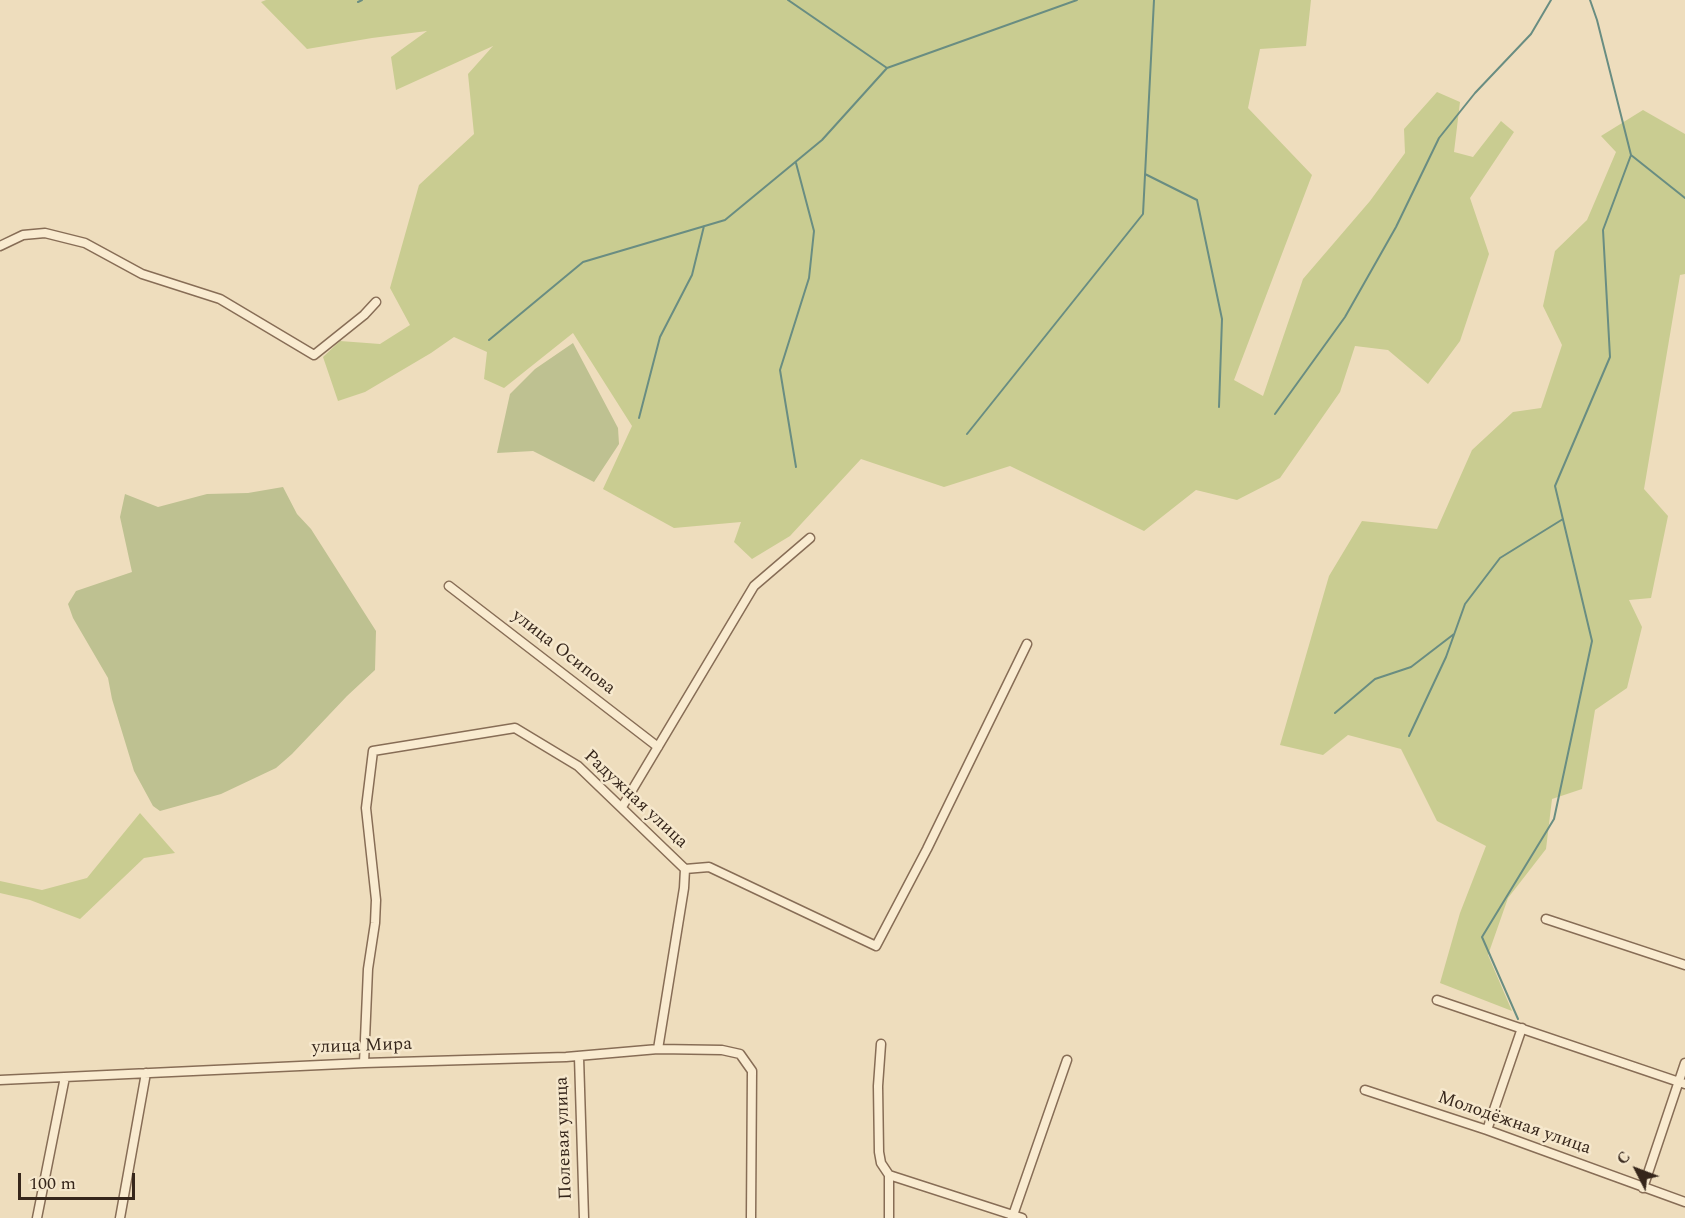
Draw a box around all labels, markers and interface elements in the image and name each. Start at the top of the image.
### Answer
street label: улица Осипова [507,606,619,700]
street label: Радужная улица [579,746,691,854]
street label: улица Мира [312,1034,412,1060]
street label: Полевая улица [552,1076,578,1200]
street label: Молодёжная улица [1435,1088,1593,1160]
north arrow [1607,1140,1667,1200]
text: С [1611,1146,1636,1170]
scale bar [21,1161,138,1199]
text: 100 m [29,1170,76,1197]

